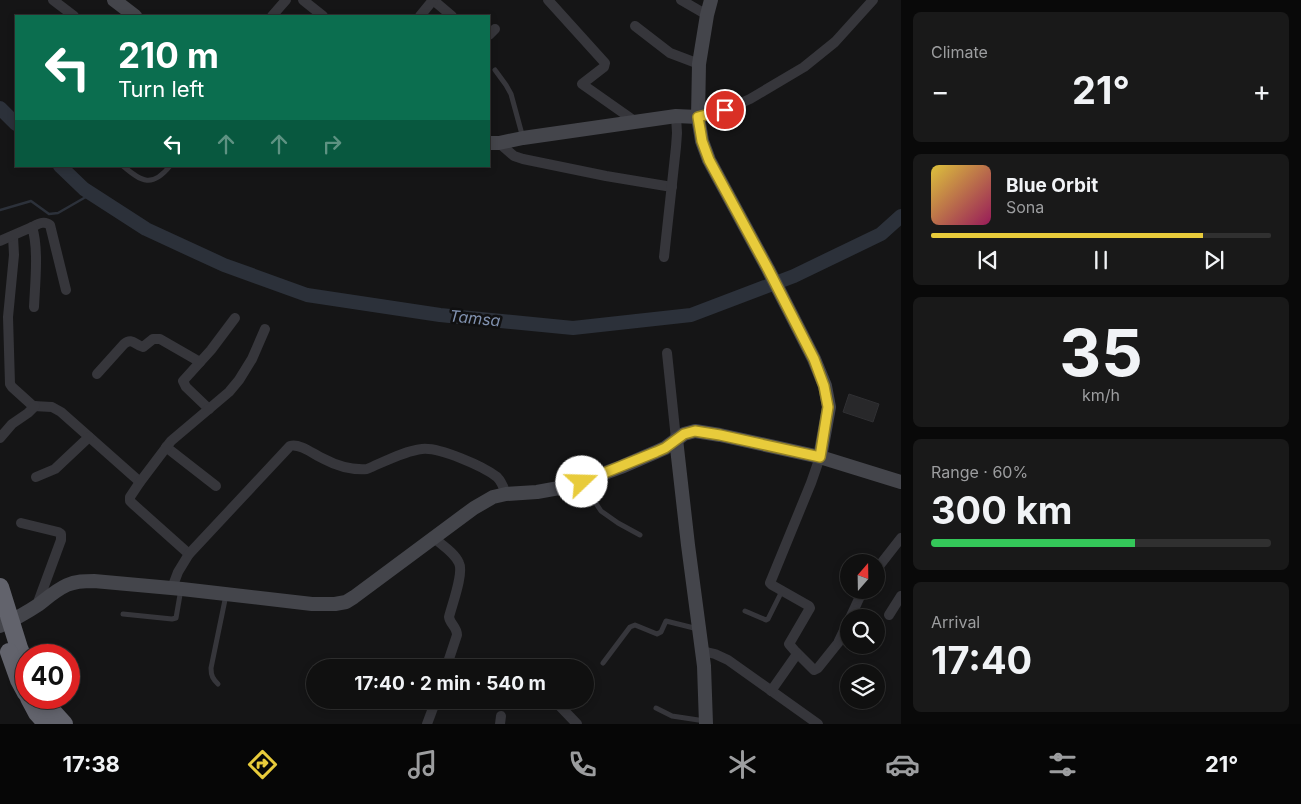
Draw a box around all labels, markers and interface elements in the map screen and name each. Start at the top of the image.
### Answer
text: 210 m [118,34,219,76]
icon: left [35,35,100,100]
text: Climate [931,42,988,62]
text: 21° [1072,67,1130,113]
text: − [931,74,950,108]
text: + [1252,74,1271,108]
text: Turn left [118,76,204,102]
pin [704,89,746,131]
icon: arrive [711,96,739,124]
icon: left [159,130,187,158]
icon: ahead [212,130,240,158]
icon: ahead [265,130,293,158]
icon: right [318,130,346,158]
text: Blue Orbit [1006,174,1098,197]
text: Sona [1006,197,1044,217]
icon: previous [974,246,1002,274]
icon: pause [1087,246,1115,274]
icon: next [1200,246,1228,274]
water label: Tamsa [449,305,502,331]
text: 35 [1059,313,1143,392]
text: km/h [1082,385,1120,405]
position arrow [555,455,607,507]
text: Range · 60% [931,462,1028,482]
text: 300 km [931,487,1073,533]
north arrow [840,554,885,599]
map controls [840,554,885,709]
button: search [840,609,885,654]
text: Arrival [931,612,980,632]
text: 17:40 [931,637,1032,683]
speed limit sign: 40 [15,644,80,709]
button: layers [840,664,885,709]
text: 17:40 · 2 min · 540 m [354,672,546,695]
icon: directions [245,747,280,782]
icon: music [405,747,440,782]
icon: phone [565,747,600,782]
icon: climate [725,747,760,782]
icon: car [885,747,920,782]
icon: filters [1045,747,1080,782]
text: 17:38 [63,751,120,777]
text: 21° [1205,751,1238,777]

